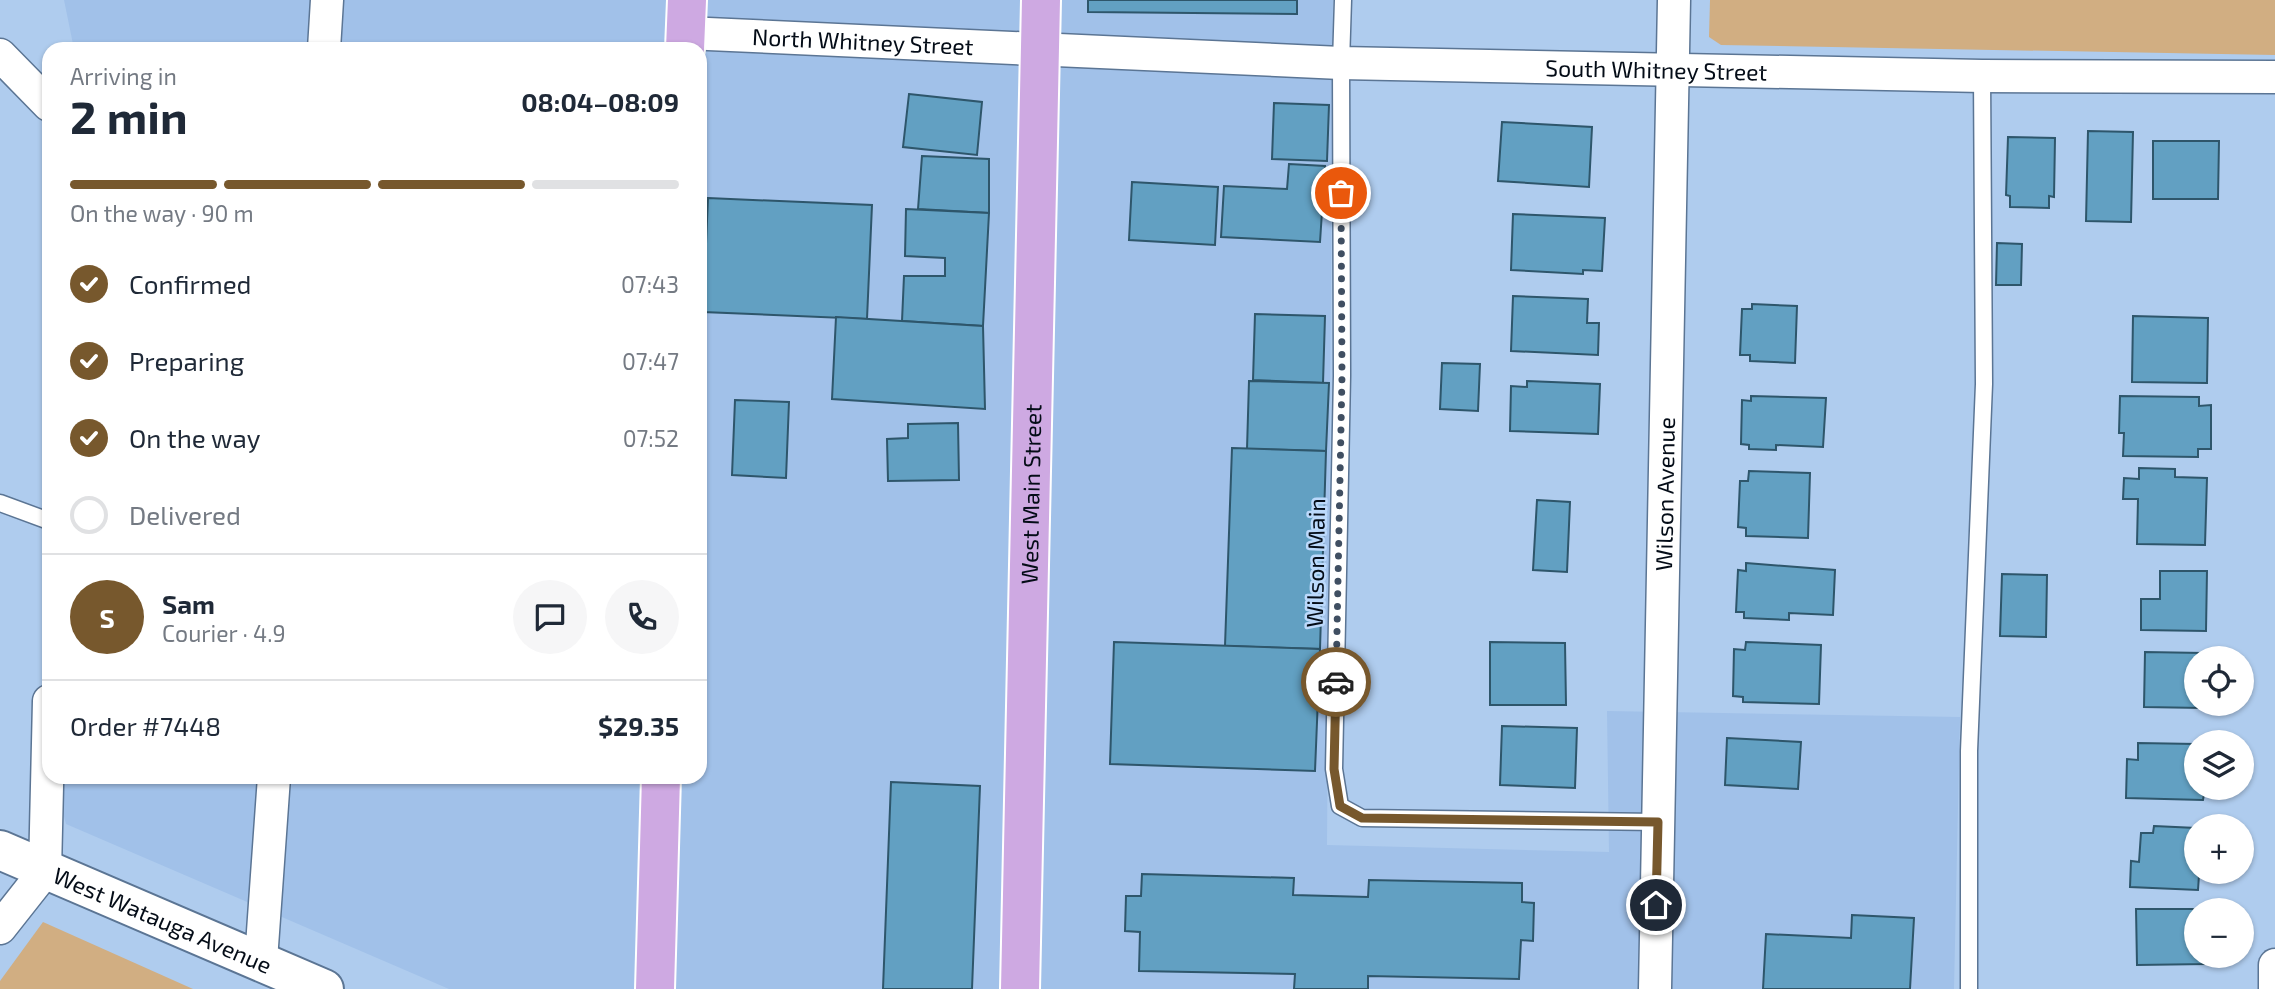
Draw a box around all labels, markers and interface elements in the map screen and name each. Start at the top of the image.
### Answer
street label: North Whitney Street [751,22,974,60]
street label: South Whitney Street [1545,53,1768,86]
text: Arriving in [70,62,177,90]
text: 08:04–08:09 [521,86,679,117]
text: 2 min [70,88,188,143]
pin [1311,163,1371,223]
icon: bag [1322,174,1360,212]
text: On the way · 90 m [70,199,254,227]
icon: check [70,265,108,303]
text: Confirmed [129,268,252,299]
text: 07:43 [621,270,679,298]
icon: check [70,342,108,380]
text: Preparing [129,345,244,376]
text: 07:47 [622,347,679,375]
street label: West Main Street [1015,403,1046,585]
street label: Wilson Avenue [1649,417,1680,571]
icon: check [70,419,108,457]
text: On the way [129,422,260,453]
text: 07:52 [623,424,679,452]
street label: Wilson Main [1300,498,1330,628]
text: Delivered [129,499,241,530]
button: chat [513,580,587,654]
button: phone [605,580,679,654]
text: Sam [162,588,215,619]
text: S [99,602,115,633]
text: Courier · 4.9 [162,619,286,647]
map controls [2184,646,2254,968]
button: locate [2184,646,2254,716]
courier [1301,647,1371,717]
icon: car [1317,663,1355,701]
text: Order #7448 [70,710,221,741]
text: $29.35 [598,710,679,741]
button: layers [2184,730,2254,800]
button: + [2184,814,2254,884]
street label: West Watauga Avenue [49,861,276,979]
pin [1626,875,1686,935]
icon: home [1637,886,1675,924]
button: − [2184,898,2254,968]

